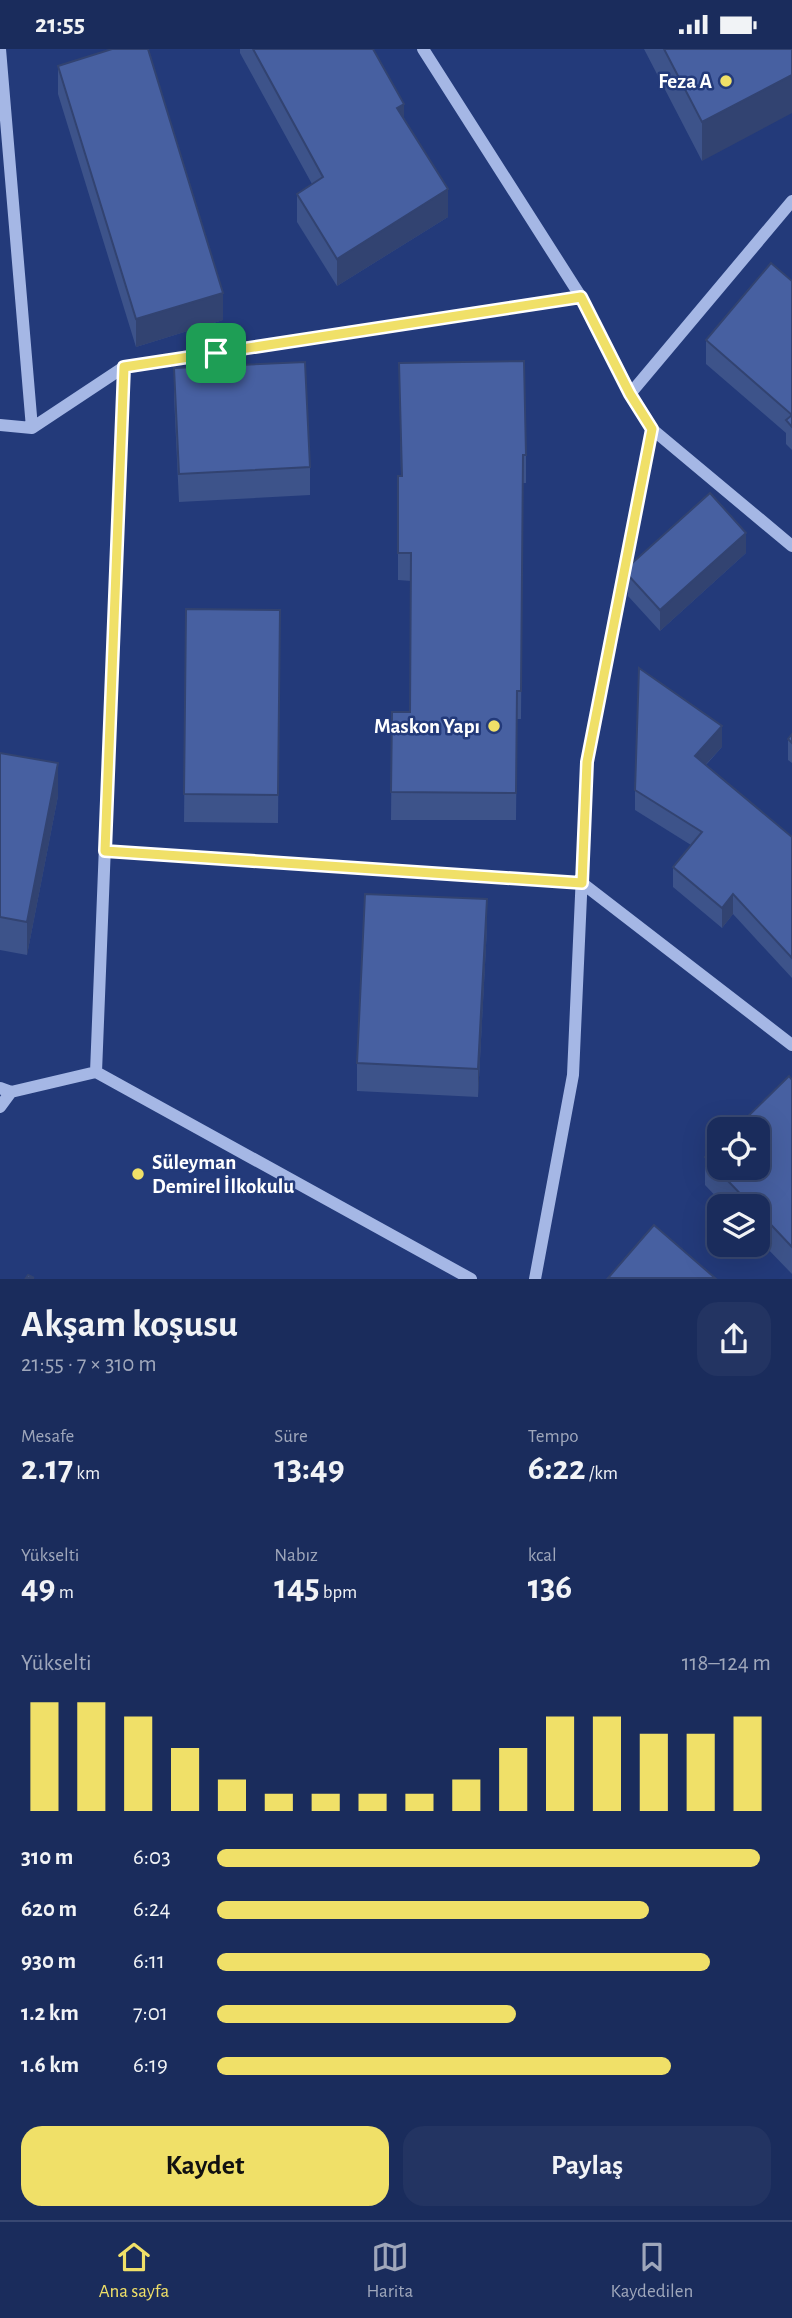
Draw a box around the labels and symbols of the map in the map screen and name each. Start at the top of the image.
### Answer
place label: Feza A [658,71,712,92]
marker: Feza A [718,73,734,89]
pin [186,323,246,383]
place label: Maskon Yapı [374,716,480,737]
marker: Maskon Yapı [486,718,502,734]
place label: Süleyman Demirel İlkokulu [152,1152,294,1197]
marker: Süleyman Demirel İlkokulu [130,1166,146,1182]

